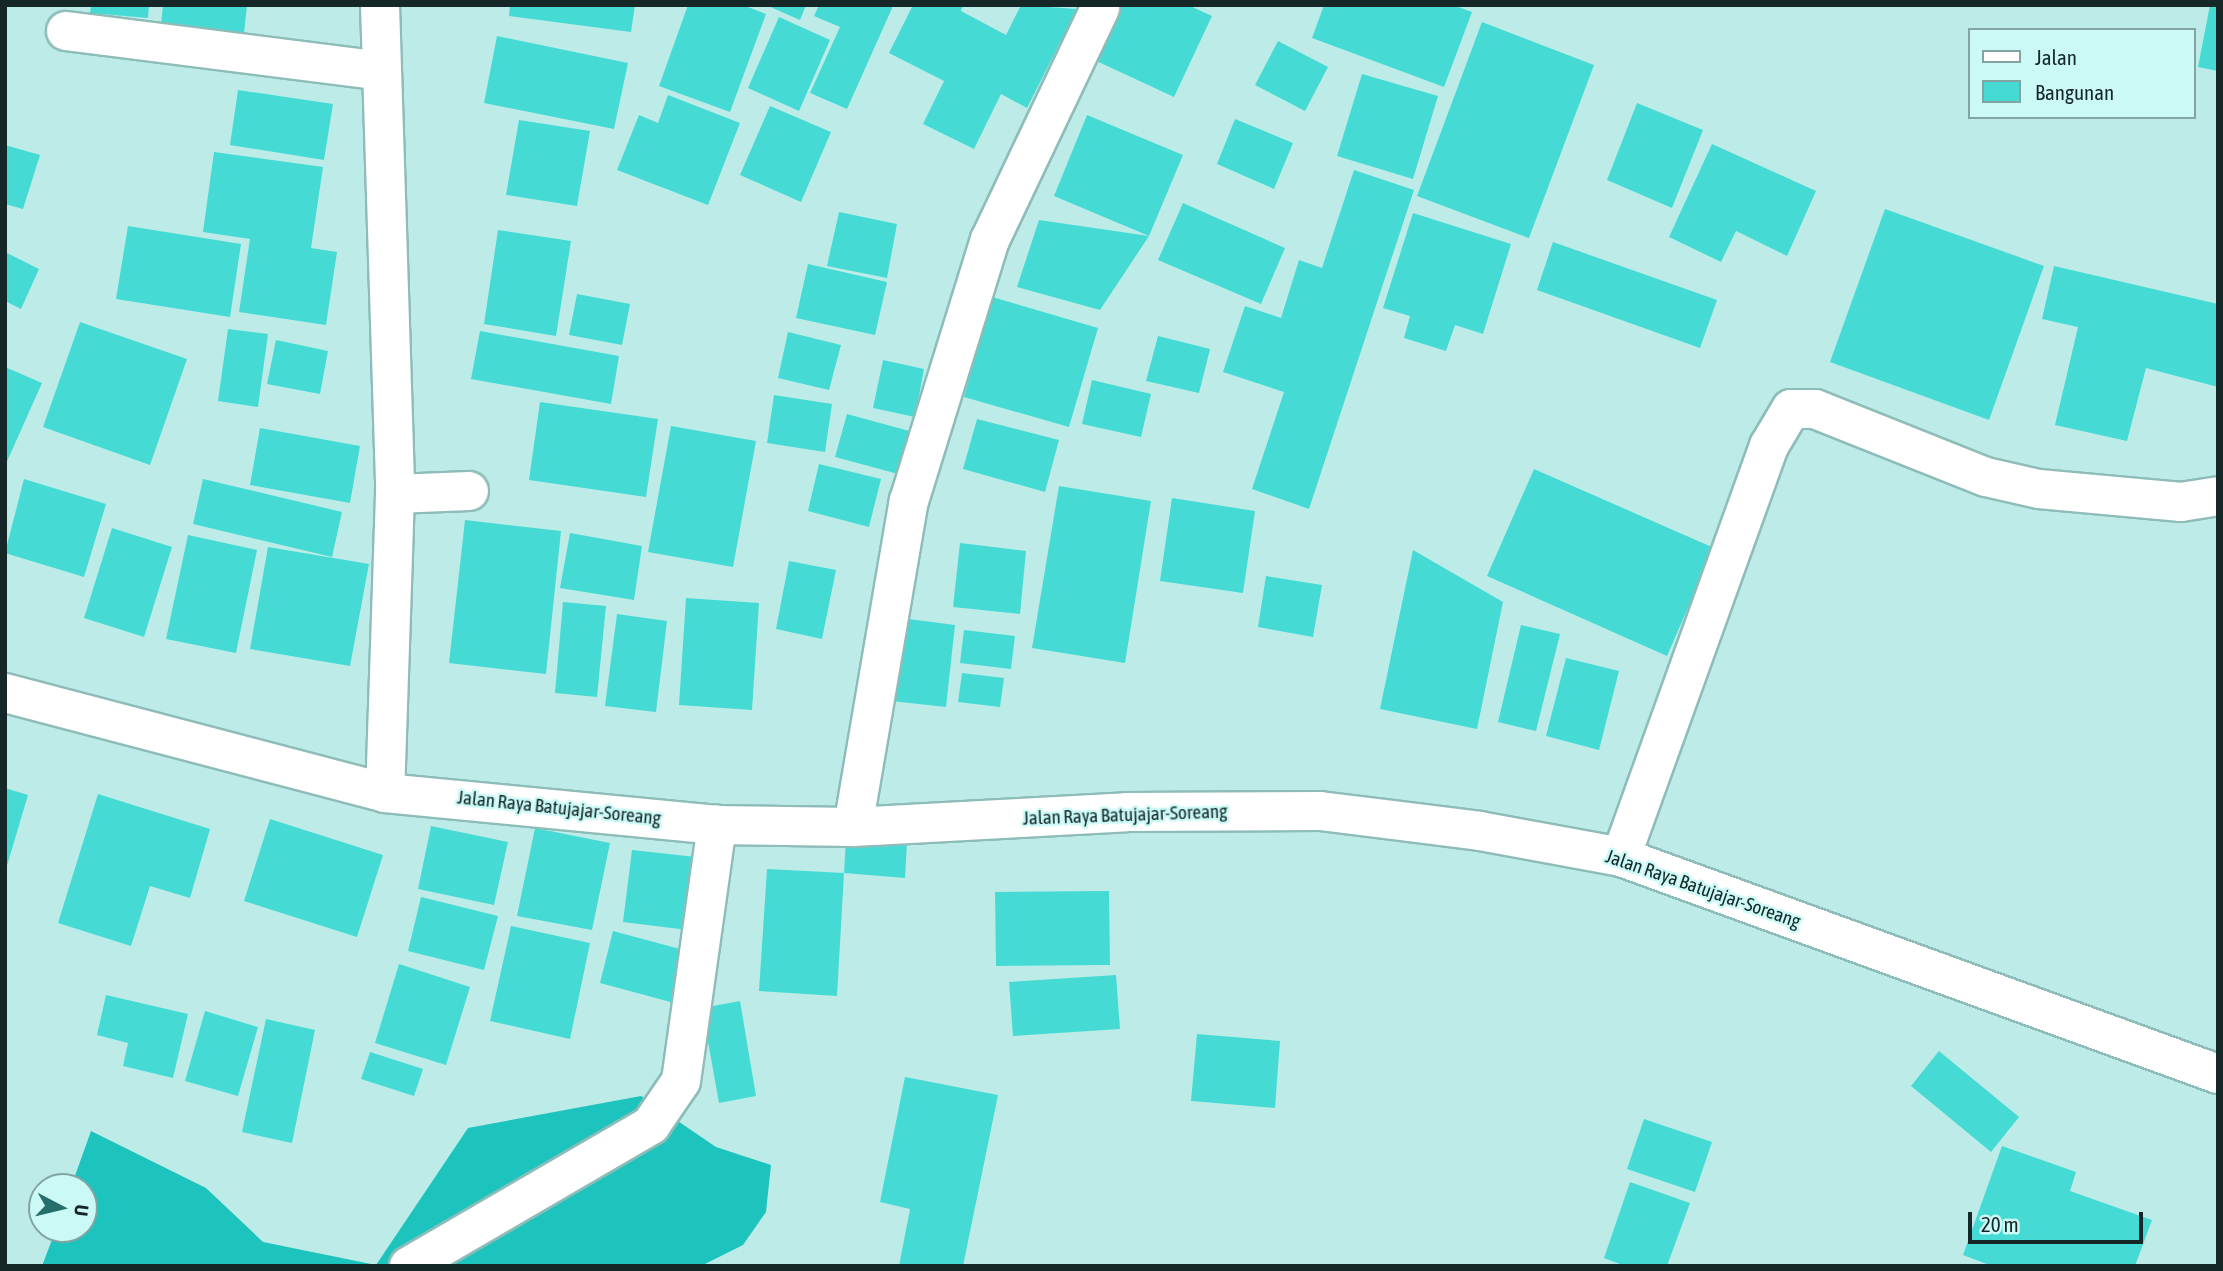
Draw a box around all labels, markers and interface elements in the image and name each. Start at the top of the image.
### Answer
legend [1968,28,2195,119]
text: Jalan [2035,45,2077,69]
text: Bangunan [2035,80,2114,104]
street label: Jalan Raya Batujajar-Soreang [456,786,662,830]
street label: Jalan Raya Batujajar-Soreang [1022,800,1228,830]
street label: Jalan Raya Batujajar-Soreang [1603,845,1803,933]
north arrow [28,1173,98,1243]
scale bar [1971,1198,2146,1242]
text: U [70,1203,93,1217]
text: 20 m [1981,1212,2019,1236]

